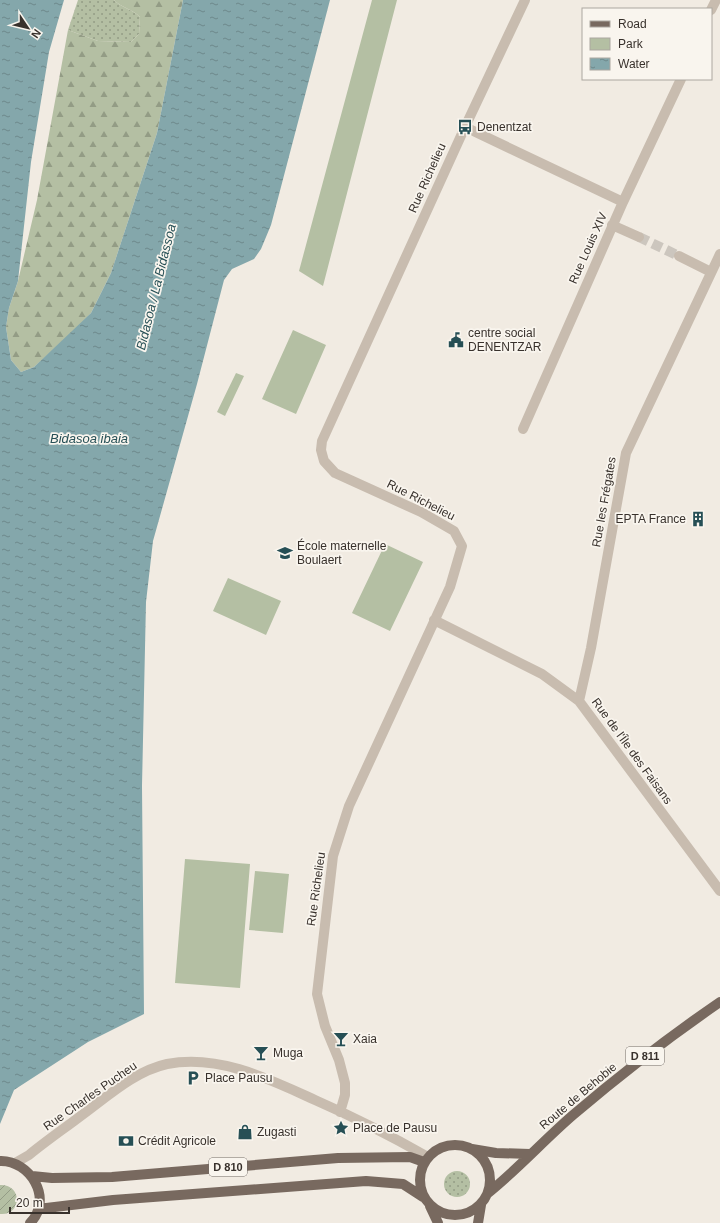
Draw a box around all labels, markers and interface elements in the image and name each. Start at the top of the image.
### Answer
north arrow [8,8,48,48]
legend [582,8,712,80]
text: Road [618,17,647,31]
text: N [29,27,43,40]
text: Park [618,37,644,51]
text: Water [618,57,650,71]
bus stop icon: Denentzat [456,118,474,136]
place label: Denentzat [477,120,532,134]
street label: Rue Richelieu [405,141,449,215]
street label: Rue Louis XIV [566,210,610,286]
water label: Bidasoa / La Bidassoa [133,222,179,352]
place label: centre social DENENTZAR [468,326,542,354]
public building icon: centre social DENENTZAR [447,331,465,349]
water label: Bidasoa ibaia [50,431,128,446]
street label: Rue les Frégates [589,456,619,548]
street label: Rue Richelieu [385,477,457,523]
building icon: EPTA France [689,510,707,528]
place label: EPTA France [616,512,686,526]
place label: École maternelle Boulaert [297,538,387,567]
school or university icon: École maternelle Boulaert [276,544,294,562]
street label: Rue de l'Île des Faisans [589,695,676,807]
street label: Rue Richelieu [304,851,328,927]
bar icon: Xaia [332,1030,350,1048]
place label: Xaia [353,1032,377,1046]
bar icon: Muga [252,1044,270,1062]
place label: Muga [273,1046,303,1060]
road number: D 811 [626,1047,664,1065]
street label: Rue Charles Pucheu [41,1059,139,1133]
street label: Route de Behobie [537,1060,620,1132]
parking icon: Place Pausu [184,1069,202,1087]
place label: Place Pausu [205,1071,272,1085]
place icon: Place de Pausu [332,1119,350,1137]
place label: Place de Pausu [353,1121,437,1135]
shop icon: Zugasti [236,1123,254,1141]
place label: Zugasti [257,1125,296,1139]
bank icon: Crédit Agricole [117,1132,135,1150]
place label: Crédit Agricole [138,1134,216,1148]
road number: D 810 [209,1158,247,1176]
scale bar [10,1189,69,1215]
text: 20 m [16,1196,43,1210]

